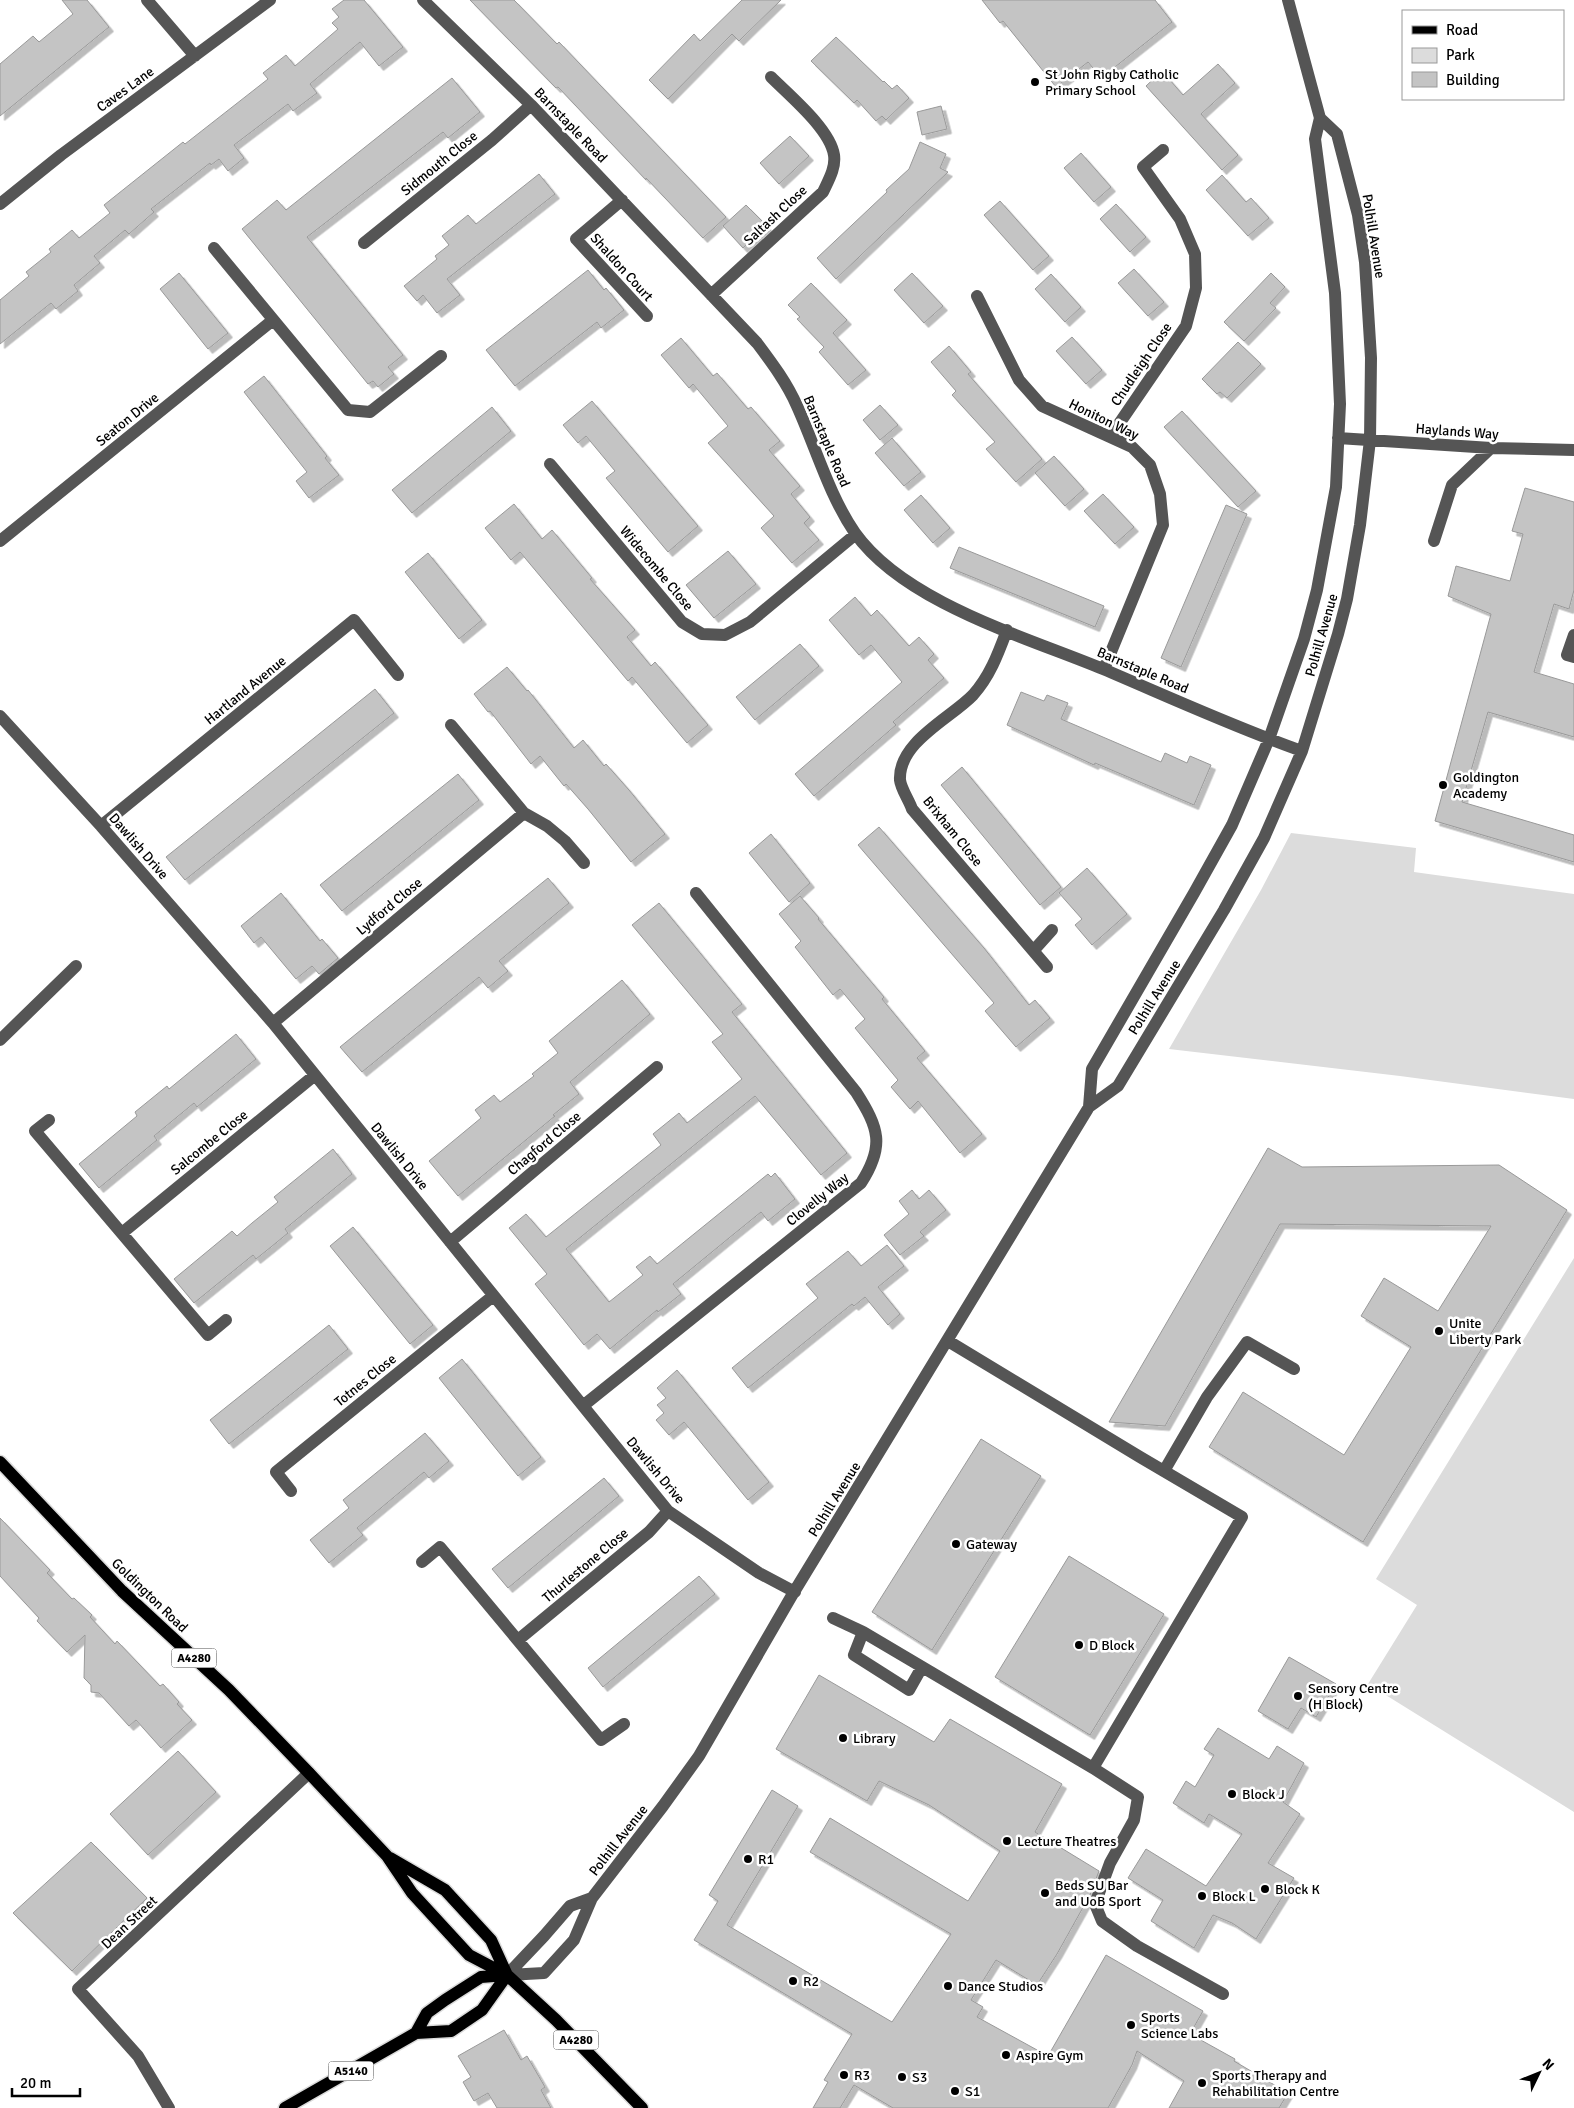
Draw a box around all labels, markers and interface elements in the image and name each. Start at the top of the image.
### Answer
legend [1402,10,1564,100]
text: Road [1446,21,1478,39]
text: Park [1446,46,1475,64]
street label: Caves Lane [93,63,157,116]
place label: St John Rigby Catholic Primary School [1045,66,1179,99]
text: Building [1446,71,1500,89]
marker: St John Rigby Catholic Primary School [1029,76,1041,88]
street label: Barnstaple Road [531,84,611,166]
street label: Sidmouth Close [398,127,481,199]
street label: Saltash Close [740,182,811,249]
street label: Polhill Avenue [1358,193,1389,280]
street label: Shaldon Court [587,230,657,305]
street label: Chudleigh Close [1107,319,1176,409]
street label: Seaton Drive [93,389,162,450]
street label: Barnstaple Road [800,393,853,490]
street label: Honiton Way [1066,395,1142,444]
street label: Haylands Way [1415,420,1500,443]
street label: Widecombe Close [616,522,697,614]
street label: Polhill Avenue [1302,592,1341,678]
street label: Barnstaple Road [1094,644,1191,697]
street label: Hartland Avenue [201,652,290,728]
place label: Goldington Academy [1453,769,1519,802]
marker: Goldington Academy [1437,779,1449,791]
street label: Brixham Close [919,793,986,870]
street label: Dawlish Drive [105,810,172,883]
street label: Lydford Close [353,874,426,939]
street label: Polhill Avenue [1125,957,1184,1038]
street label: Salcombe Close [167,1106,251,1179]
street label: Chagford Close [504,1108,585,1179]
street label: Dawlish Drive [367,1119,432,1194]
street label: Clovelly Way [783,1169,852,1230]
place label: Unite Liberty Park [1449,1315,1521,1348]
marker: Unite Liberty Park [1433,1325,1445,1337]
street label: Totnes Close [331,1350,400,1410]
street label: Dawlish Drive [623,1433,688,1507]
street label: Polhill Avenue [805,1459,864,1540]
street label: Thurlestone Close [539,1524,632,1606]
place label: Gateway [966,1536,1017,1553]
marker: Gateway [950,1538,962,1550]
street label: Goldington Road [108,1555,191,1636]
place label: D Block [1089,1637,1135,1654]
marker: D Block [1073,1639,1085,1651]
road number: A4280 [172,1649,216,1668]
place label: Sensory Centre (H Block) [1308,1680,1399,1713]
marker: Sensory Centre (H Block) [1292,1690,1304,1702]
place label: Library [853,1730,896,1747]
marker: Library [837,1732,849,1744]
place label: Block J [1242,1786,1285,1803]
marker: Block J [1226,1788,1238,1800]
street label: Polhill Avenue [585,1801,651,1879]
place label: Lecture Theatres [1017,1833,1116,1850]
marker: Lecture Theatres [1001,1835,1013,1847]
place label: R1 [758,1851,774,1868]
marker: R1 [742,1853,754,1865]
place label: Beds SU Bar and UoB Sport [1055,1877,1141,1910]
place label: Block K [1275,1881,1320,1898]
marker: Block K [1259,1883,1271,1895]
marker: Beds SU Bar and UoB Sport [1039,1887,1051,1899]
place label: Block L [1212,1888,1256,1905]
marker: Block L [1196,1890,1208,1902]
street label: Dean Street [98,1892,161,1953]
place label: R2 [803,1973,819,1990]
marker: R2 [787,1975,799,1987]
place label: Dance Studios [958,1978,1043,1995]
marker: Dance Studios [942,1980,954,1992]
place label: Sports Science Labs [1141,2009,1218,2042]
marker: Sports Science Labs [1125,2019,1137,2031]
road number: A4280 [554,2030,598,2050]
place label: Aspire Gym [1016,2047,1084,2064]
north arrow [1514,2048,1564,2098]
marker: Aspire Gym [1000,2049,1012,2061]
text: N [1539,2055,1558,2074]
road number: A5140 [328,2062,374,2080]
scale bar [12,2066,80,2098]
place label: R3 [854,2067,870,2084]
place label: Sports Therapy and Rehabilitation Centre [1212,2067,1339,2100]
marker: R3 [838,2069,850,2081]
place label: S3 [912,2069,927,2086]
marker: S3 [896,2071,908,2083]
text: 20 m [20,2074,51,2092]
marker: Sports Therapy and Rehabilitation Centre [1196,2077,1208,2089]
place label: S1 [965,2083,980,2100]
marker: S1 [949,2085,961,2097]

